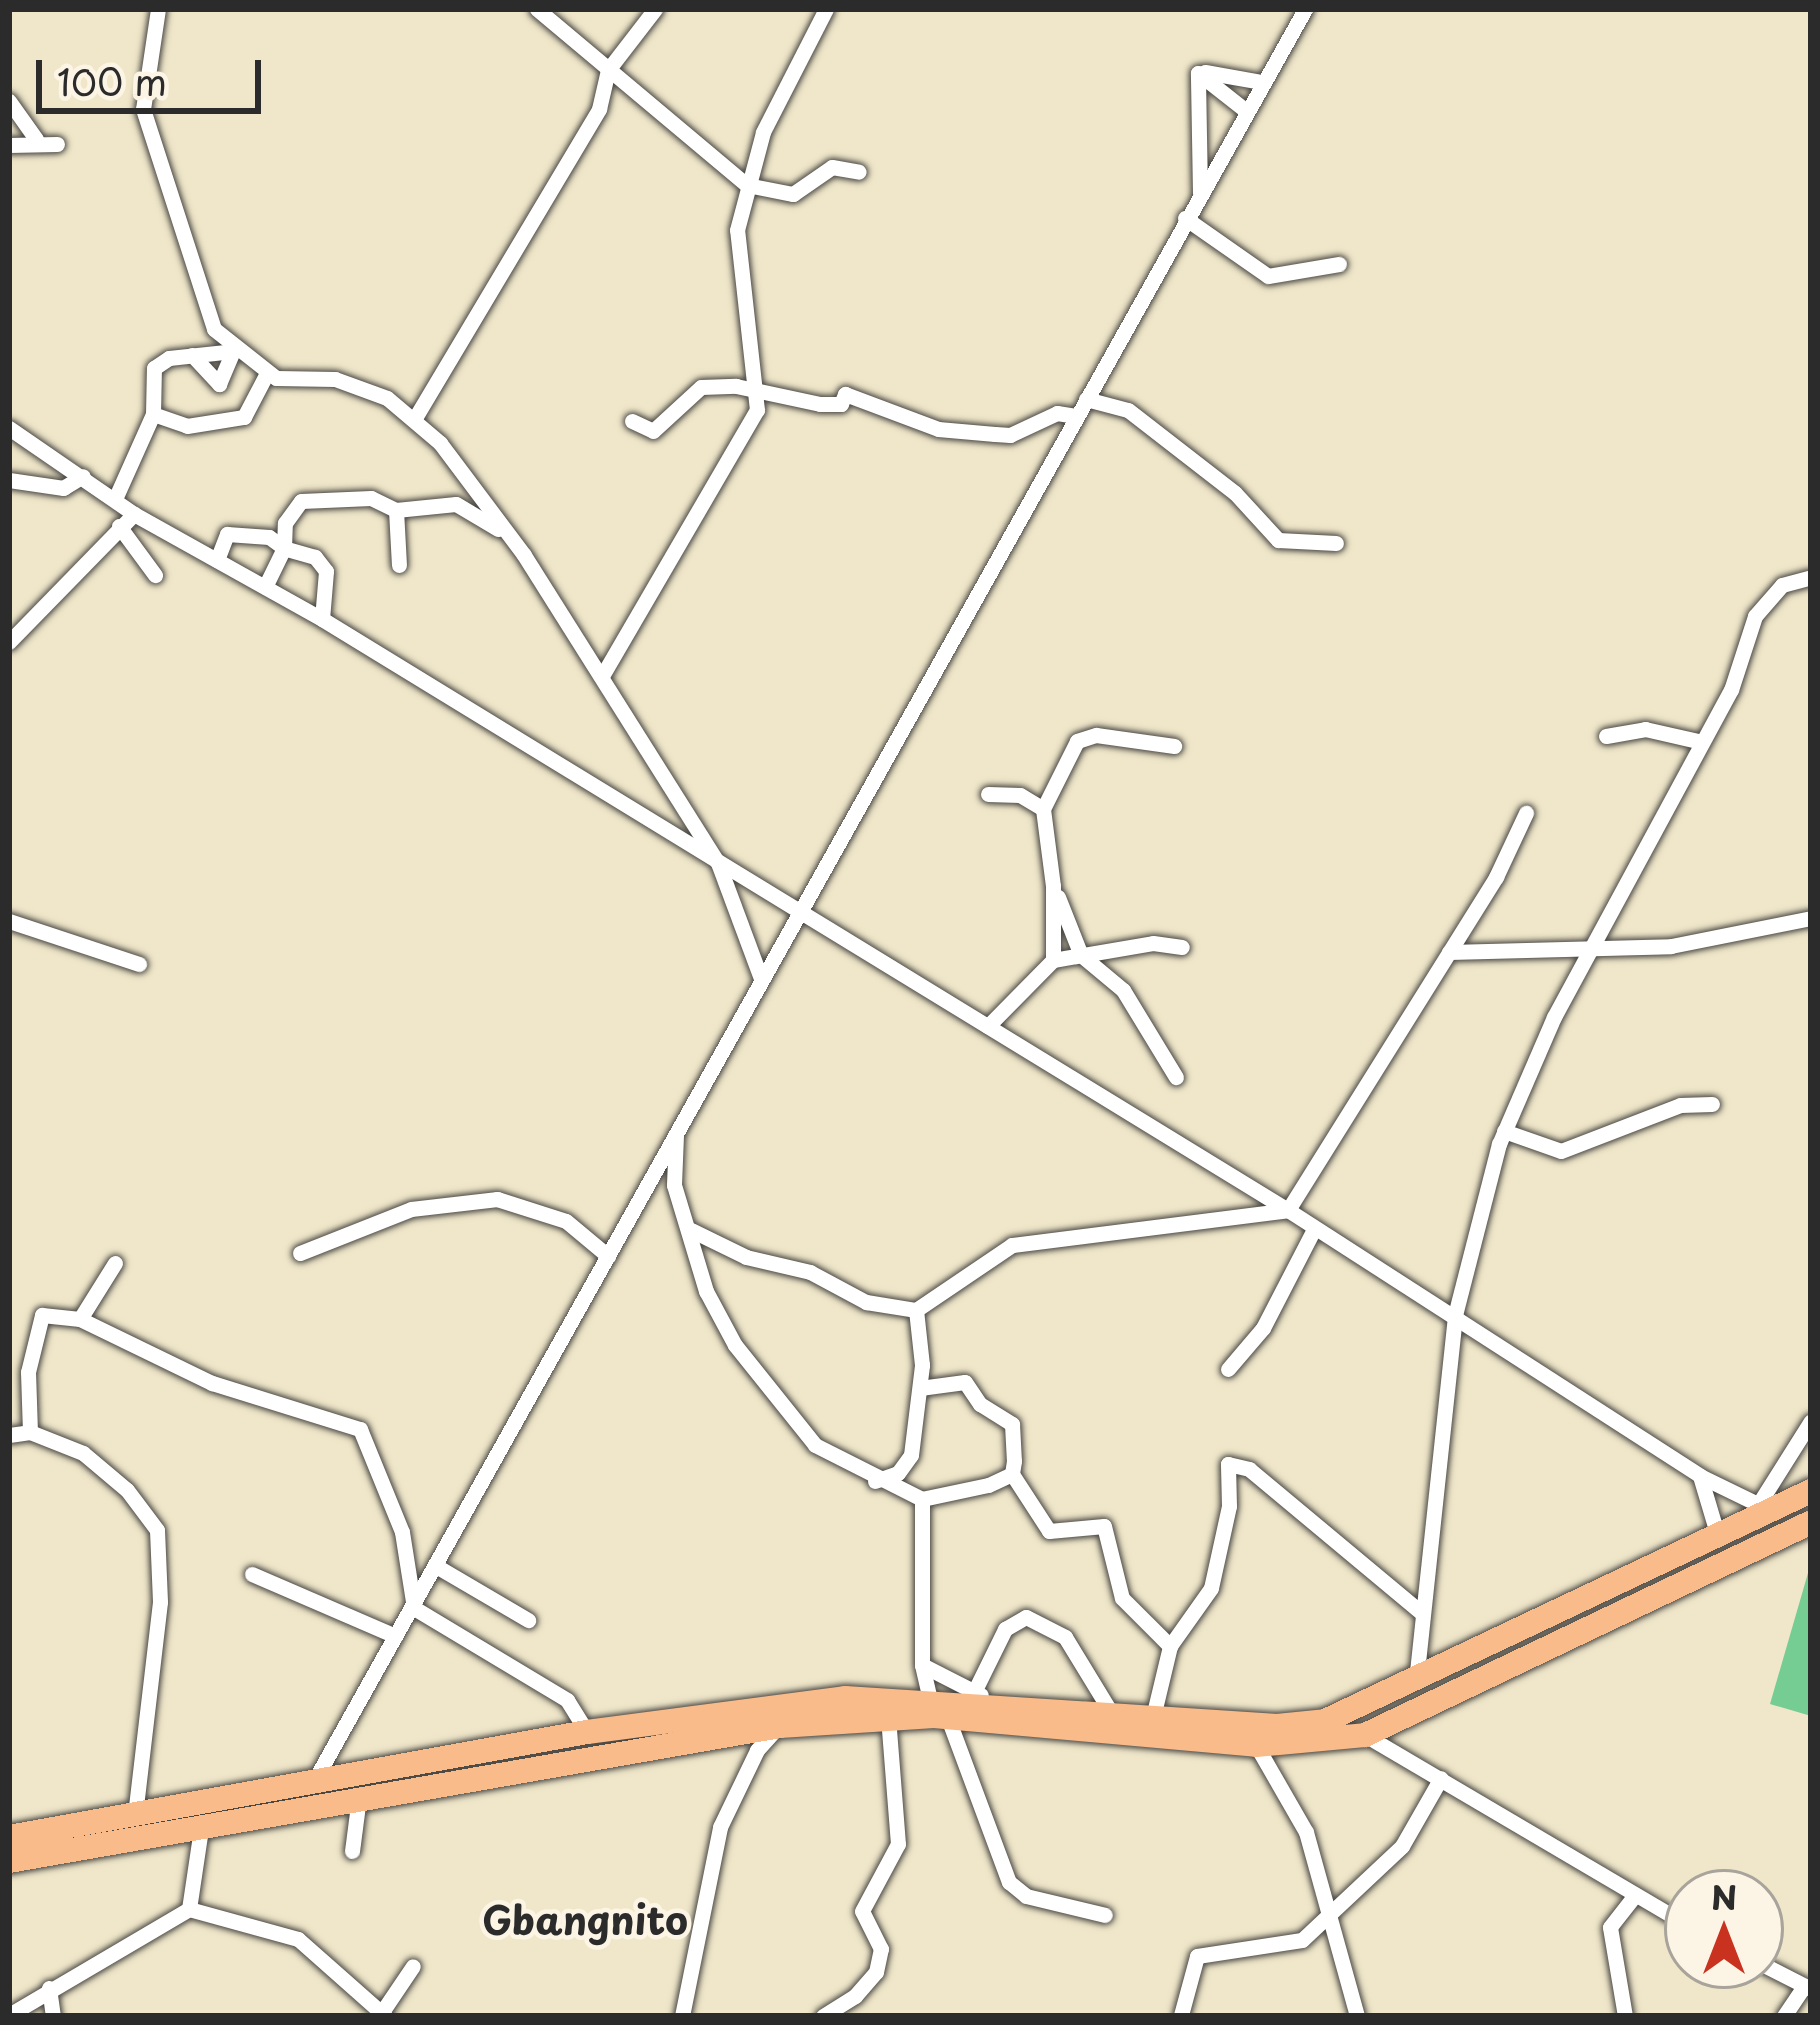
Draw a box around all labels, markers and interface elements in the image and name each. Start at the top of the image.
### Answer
scale bar [42,36,267,110]
text: 100 m [57,54,167,108]
north arrow [1664,1869,1784,1989]
text: N [1711,1871,1737,1921]
district label: Gbangnito [482,1896,688,1942]

